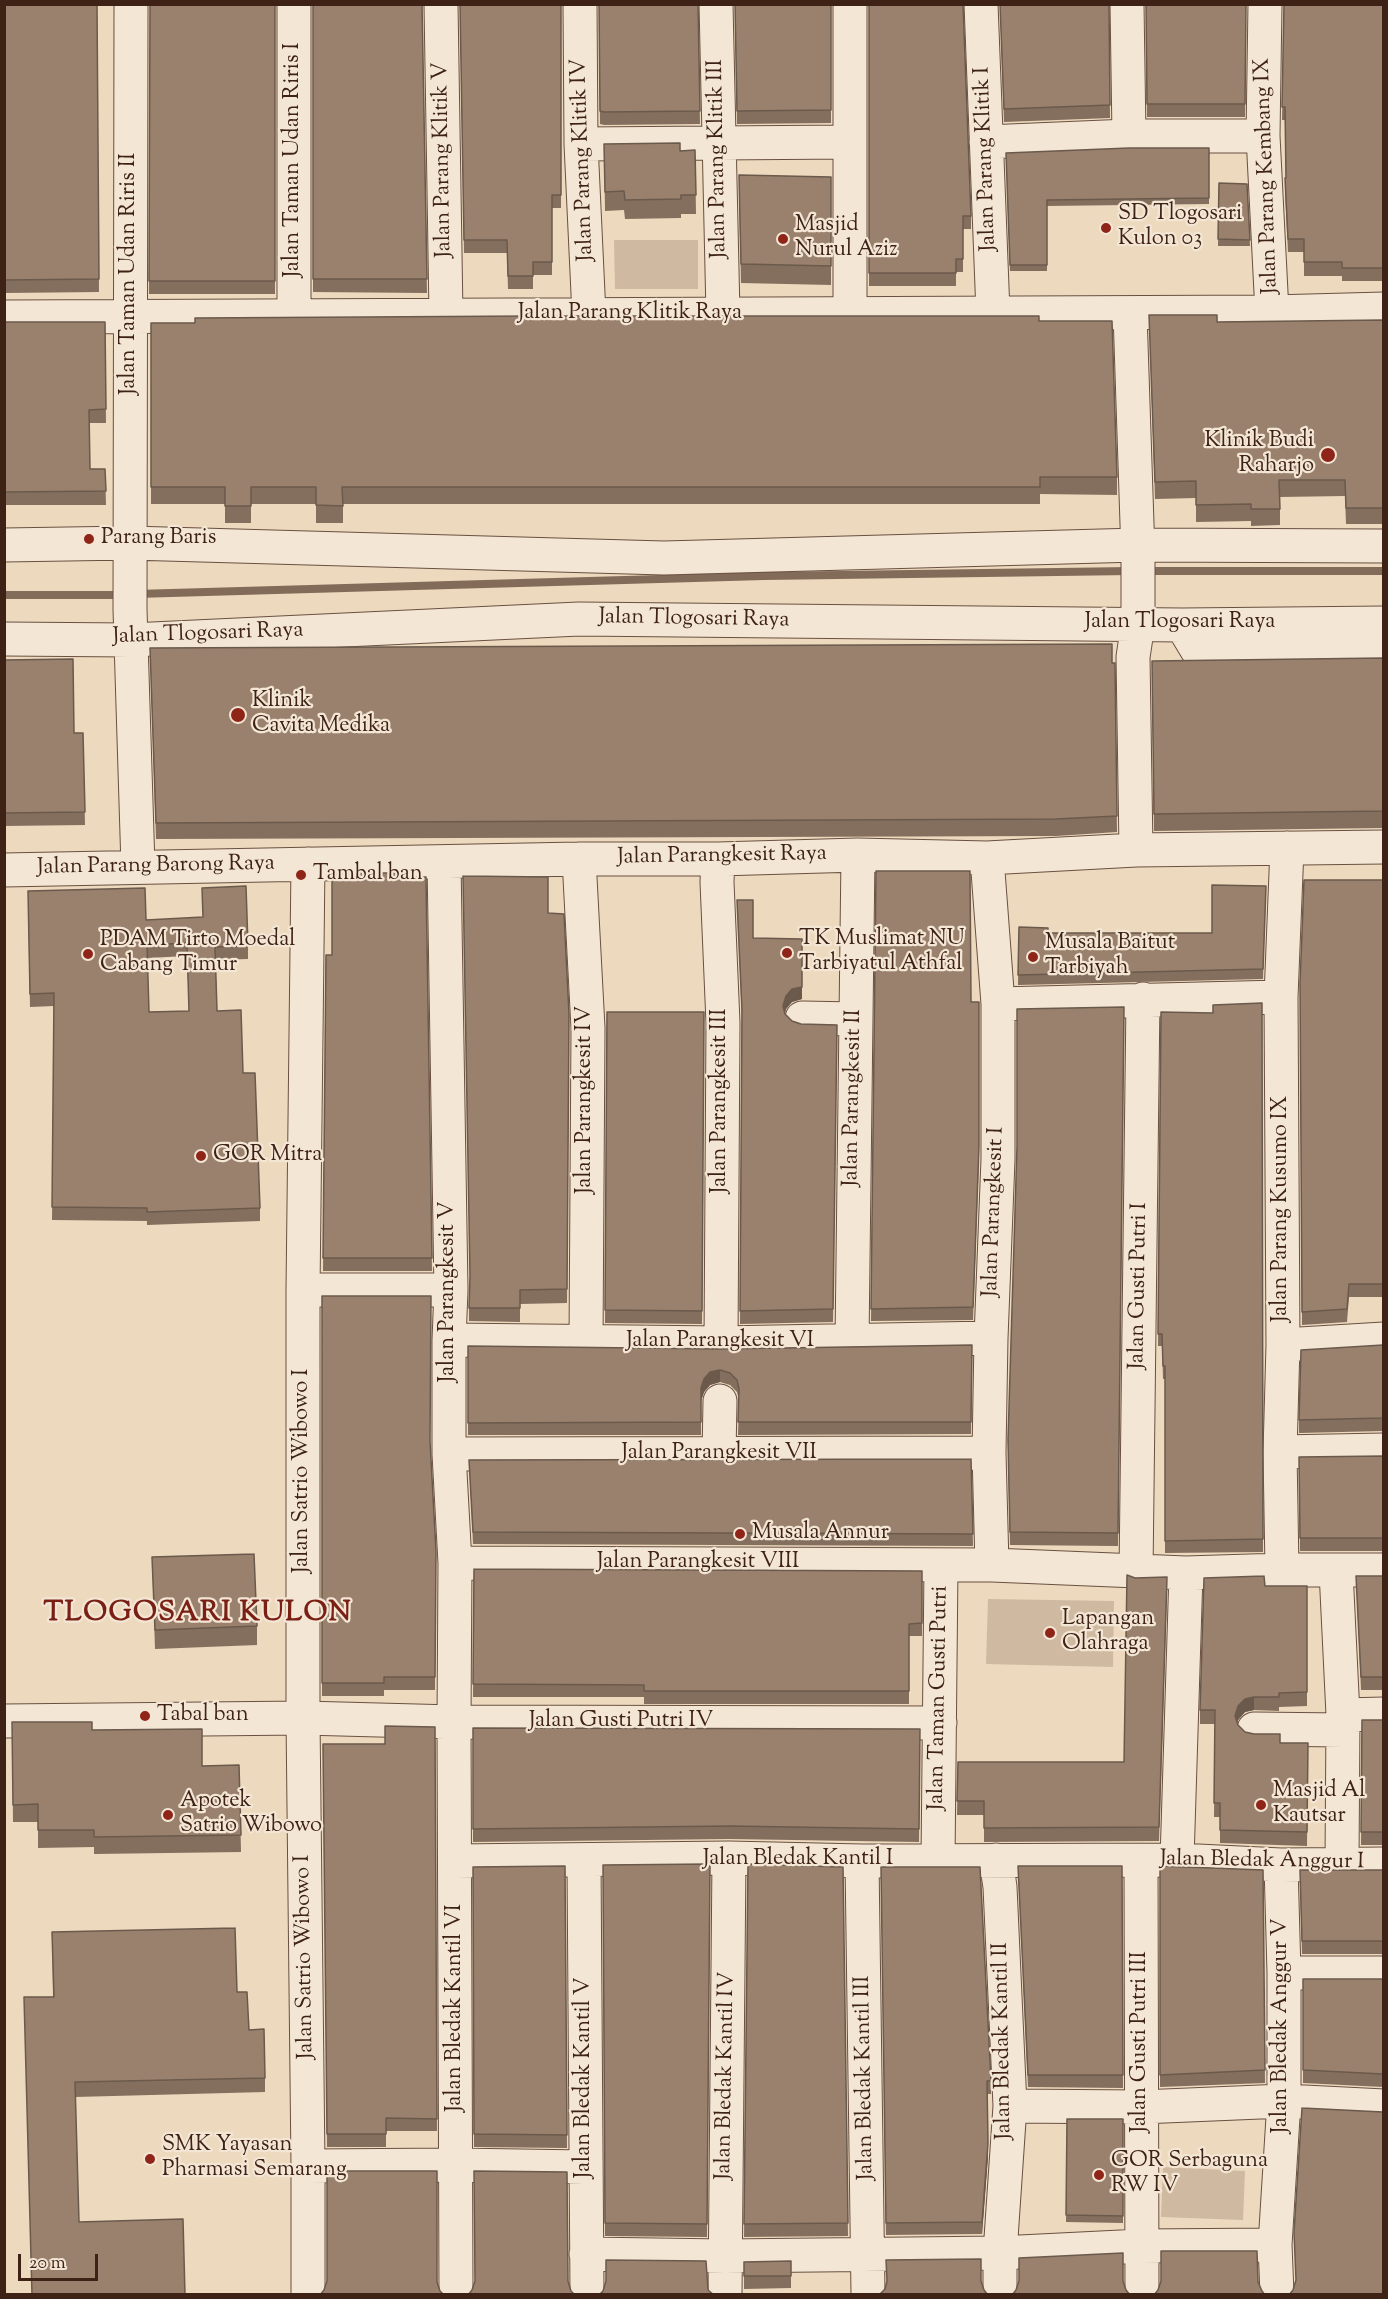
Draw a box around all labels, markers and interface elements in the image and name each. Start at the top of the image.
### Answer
street label: Jalan Taman Udan Riris I [281,42,307,278]
street label: Jalan Parang Kembang IX [1251,57,1285,295]
street label: Jalan Parang Klitik IV [567,58,601,262]
street label: Jalan Parang Klitik III [704,59,734,259]
street label: Jalan Parang Klitik V [429,62,459,258]
street label: Jalan Parang Klitik I [971,66,1003,252]
street label: Jalan Taman Udan Riris II [117,153,143,395]
place label: SD Tlogosari Kulon 03 [1118,202,1242,254]
place label: Masjid Nurul Aziz [795,213,898,264]
marker: SD Tlogosari Kulon 03 [1099,221,1113,235]
marker: Masjid Nurul Aziz [776,232,790,246]
street label: Jalan Parang Klitik Raya [518,301,742,327]
place label: Klinik Budi Raharjo [1205,429,1314,481]
marker: Klinik Budi Raharjo [1319,446,1337,464]
place label: Parang Baris [101,526,216,552]
marker: Parang Baris [82,532,96,546]
street label: Jalan Tlogosari Raya [598,605,790,635]
street label: Jalan Tlogosari Raya [1085,610,1275,636]
street label: Jalan Tlogosari Raya [112,618,304,652]
place label: Klinik Cavita Medika [252,689,390,740]
marker: Klinik Cavita Medika [229,706,247,724]
street label: Jalan Parangkesit Raya [617,842,827,872]
street label: Jalan Parang Barong Raya [37,852,275,882]
place label: Tambal ban [313,862,423,888]
marker: Tambal ban [294,868,308,882]
place label: TK Muslimat NU Tarbiyatul Athfal [799,927,964,978]
place label: PDAM Tirto Moedal Cabang Timur [100,928,295,980]
place label: Musala Baitut Tarbiyah [1045,931,1175,982]
marker: TK Muslimat NU Tarbiyatul Athfal [780,946,794,960]
marker: PDAM Tirto Moedal Cabang Timur [81,947,95,961]
marker: Musala Baitut Tarbiyah [1026,950,1040,964]
street label: Jalan Parangkesit IV [573,1006,599,1194]
street label: Jalan Parangkesit III [708,1009,734,1193]
street label: Jalan Parangkesit II [839,1009,869,1187]
street label: Jalan Parang Kusumo IX [1269,1096,1295,1322]
street label: Jalan Parangkesit I [979,1126,1011,1298]
place label: GOR Mitra [213,1143,323,1169]
marker: GOR Mitra [194,1149,208,1163]
street label: Jalan Parangkesit V [436,1202,462,1382]
street label: Jalan Gusti Putri I [1125,1202,1155,1370]
street label: Jalan Parangkesit VI [626,1329,814,1355]
street label: Jalan Satrio Wibowo I [290,1369,316,1573]
street label: Jalan Parangkesit VII [621,1441,817,1467]
place label: Musala Annur [752,1521,889,1547]
marker: Musala Annur [733,1527,747,1541]
street label: Jalan Parangkesit VIII [597,1550,799,1576]
street label: Jalan Taman Gusti Putri [925,1585,955,1811]
district label: TLOGOSARI KULON [44,1598,352,1632]
place label: Lapangan Olahraga [1062,1607,1154,1658]
marker: Lapangan Olahraga [1043,1626,1057,1640]
place label: Tabal ban [157,1703,249,1729]
marker: Tabal ban [138,1709,152,1723]
street label: Jalan Gusti Putri IV [529,1709,713,1735]
place label: Masjid Al Kautsar [1273,1779,1365,1831]
place label: Apotek Satrio Wibowo [180,1789,322,1840]
marker: Masjid Al Kautsar [1254,1798,1268,1812]
marker: Apotek Satrio Wibowo [161,1808,175,1822]
street label: Jalan Bledak Kantil I [703,1847,893,1873]
street label: Jalan Bledak Anggur I [1160,1847,1364,1877]
street label: Jalan Satrio Wibowo I [291,1855,321,2059]
street label: Jalan Bledak Kantil VI [443,1904,469,2112]
street label: Jalan Bledak Anggur V [1269,1918,1295,2134]
street label: Jalan Bledak Kantil II [989,1942,1019,2140]
street label: Jalan Gusti Putri III [1128,1951,1154,2133]
street label: Jalan Bledak Kantil IV [712,1972,742,2180]
street label: Jalan Bledak Kantil III [851,1975,881,2181]
street label: Jalan Bledak Kantil V [572,1978,598,2178]
place label: SMK Yayasan Pharmasi Semarang [162,2133,347,2184]
place label: GOR Serbaguna RW IV [1111,2149,1268,2200]
marker: SMK Yayasan Pharmasi Semarang [143,2152,157,2166]
marker: GOR Serbaguna RW IV [1092,2168,1106,2182]
scale bar [21,2242,100,2280]
text: 20 m [29,2251,66,2277]

